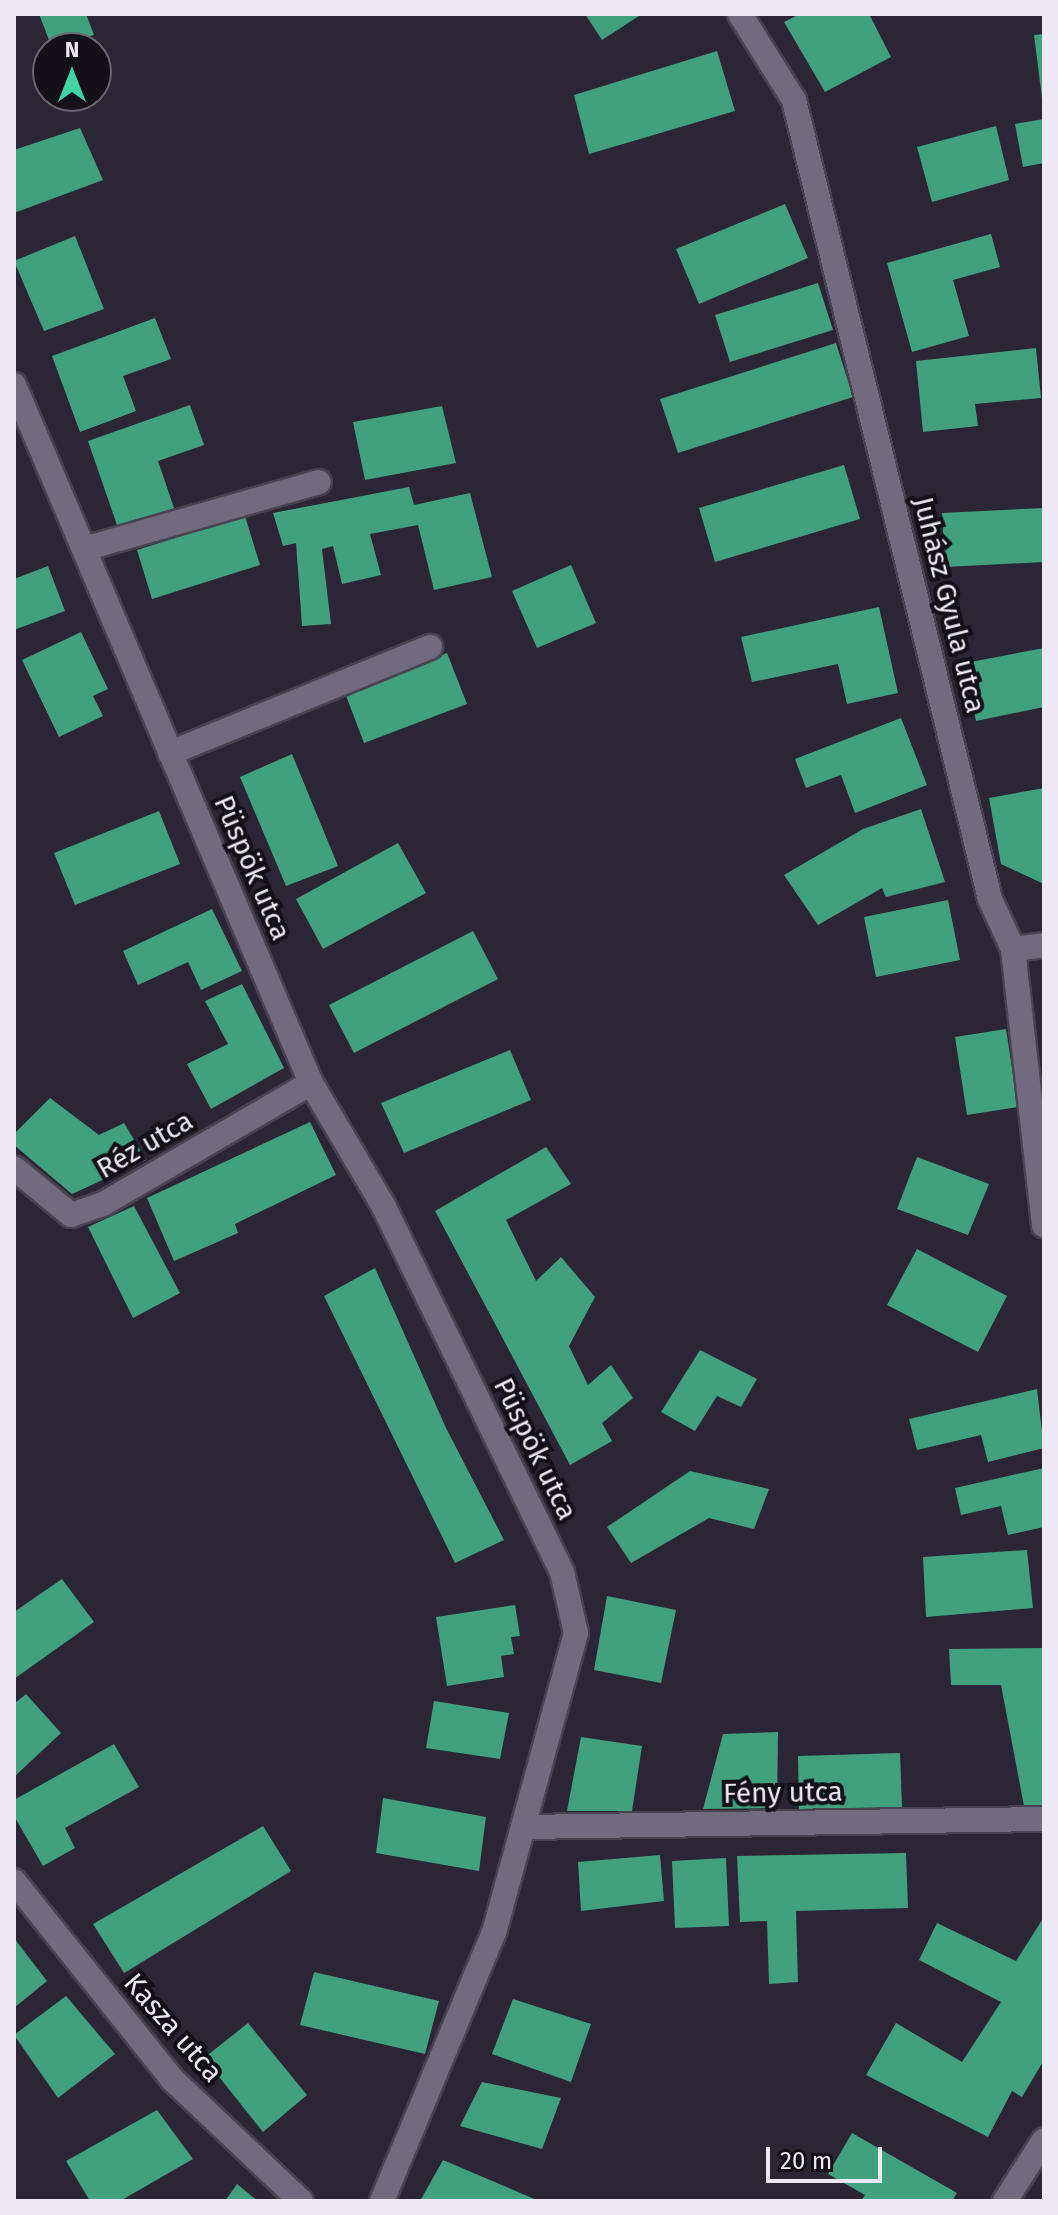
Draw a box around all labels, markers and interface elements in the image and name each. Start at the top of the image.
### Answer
north arrow [32,32,112,112]
text: N [65,36,79,63]
street label: Juhász Gyula utca [906,493,992,717]
street label: Püspök utca [206,791,298,945]
street label: Réz utca [91,1104,199,1186]
street label: Püspök utca [486,1372,584,1526]
street label: Fény utca [723,1775,843,1811]
street label: Kasza utca [117,1967,229,2089]
scale bar [770,2131,886,2181]
text: 20 m [780,2147,832,2175]

